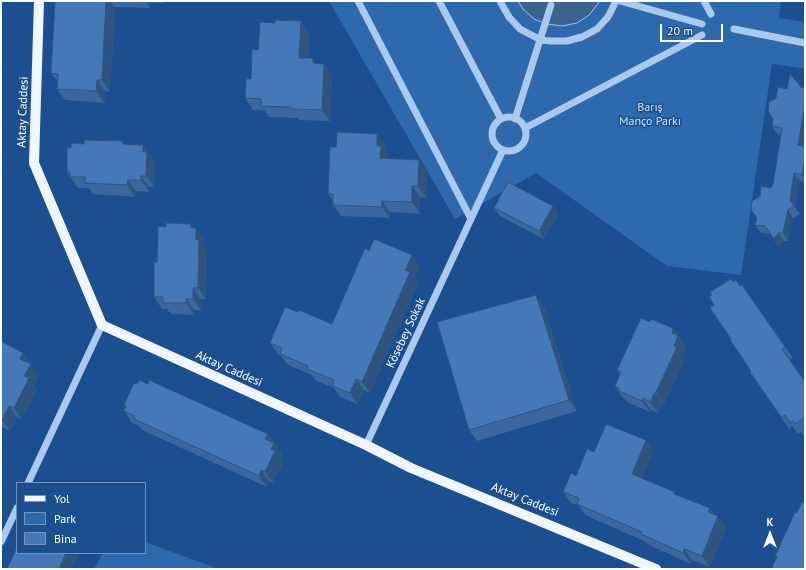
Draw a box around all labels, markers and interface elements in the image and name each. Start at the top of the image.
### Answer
scale bar [662,16,725,42]
text: 20 m [667,23,693,38]
street label: Aktay Caddesi [15,76,31,148]
park label: Barış Manço Parkı [619,101,681,129]
street label: Kösebey Sokak [383,296,429,370]
street label: Aktay Caddesi [193,348,265,390]
street label: Aktay Caddesi [489,480,561,520]
legend [16,482,146,554]
text: Yol [54,491,70,506]
text: Park [54,511,76,526]
north arrow [750,514,790,554]
text: K [767,515,773,529]
text: Bina [54,531,77,546]

